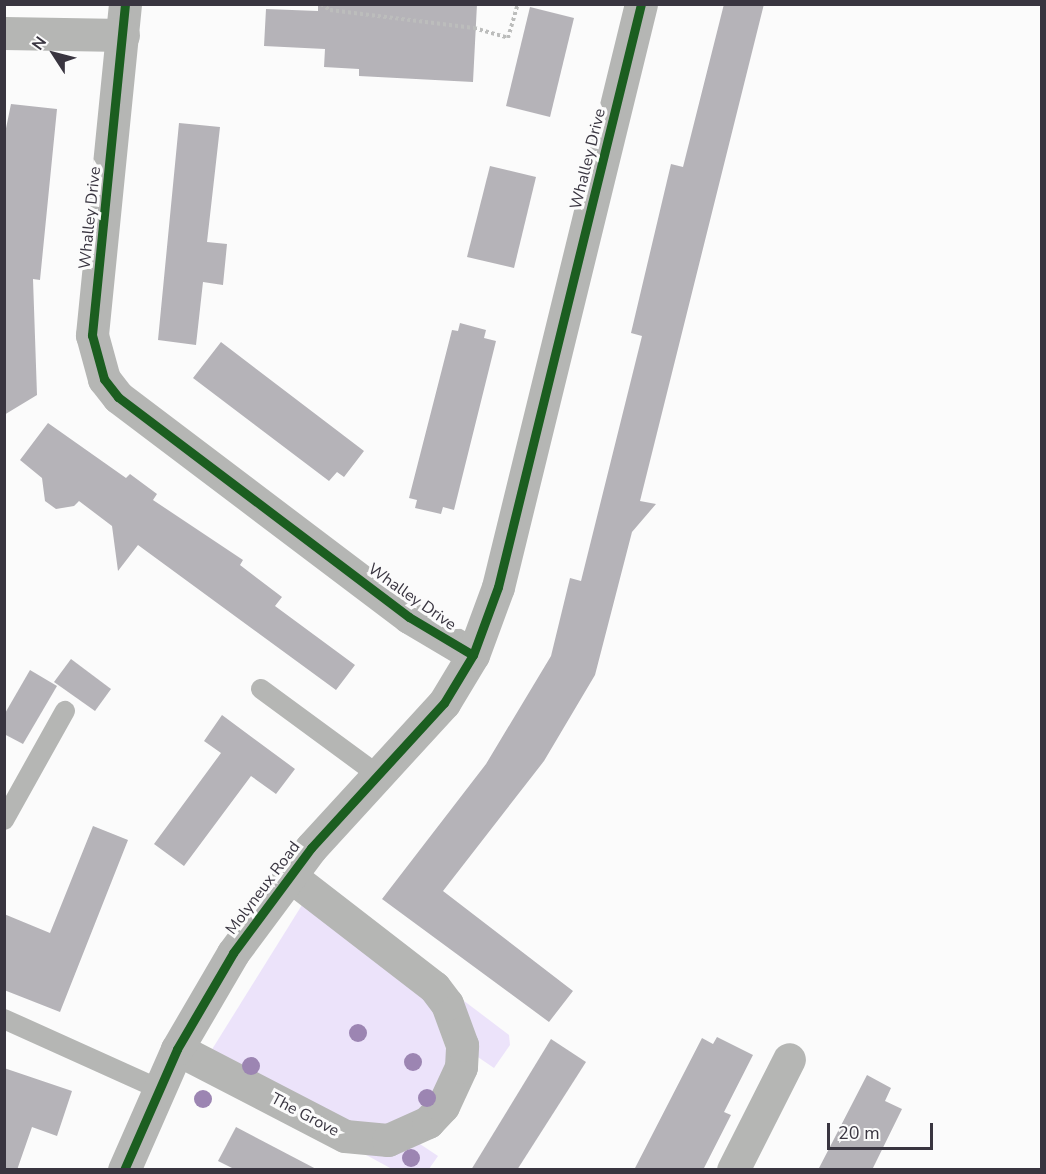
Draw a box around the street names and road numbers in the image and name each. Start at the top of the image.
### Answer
street label: Whalley Drive [566,107,610,211]
street label: Whalley Drive [75,166,105,270]
street label: Whalley Drive [364,560,460,634]
street label: Molyneux Road [222,838,304,938]
street label: The Grove [268,1089,342,1141]

